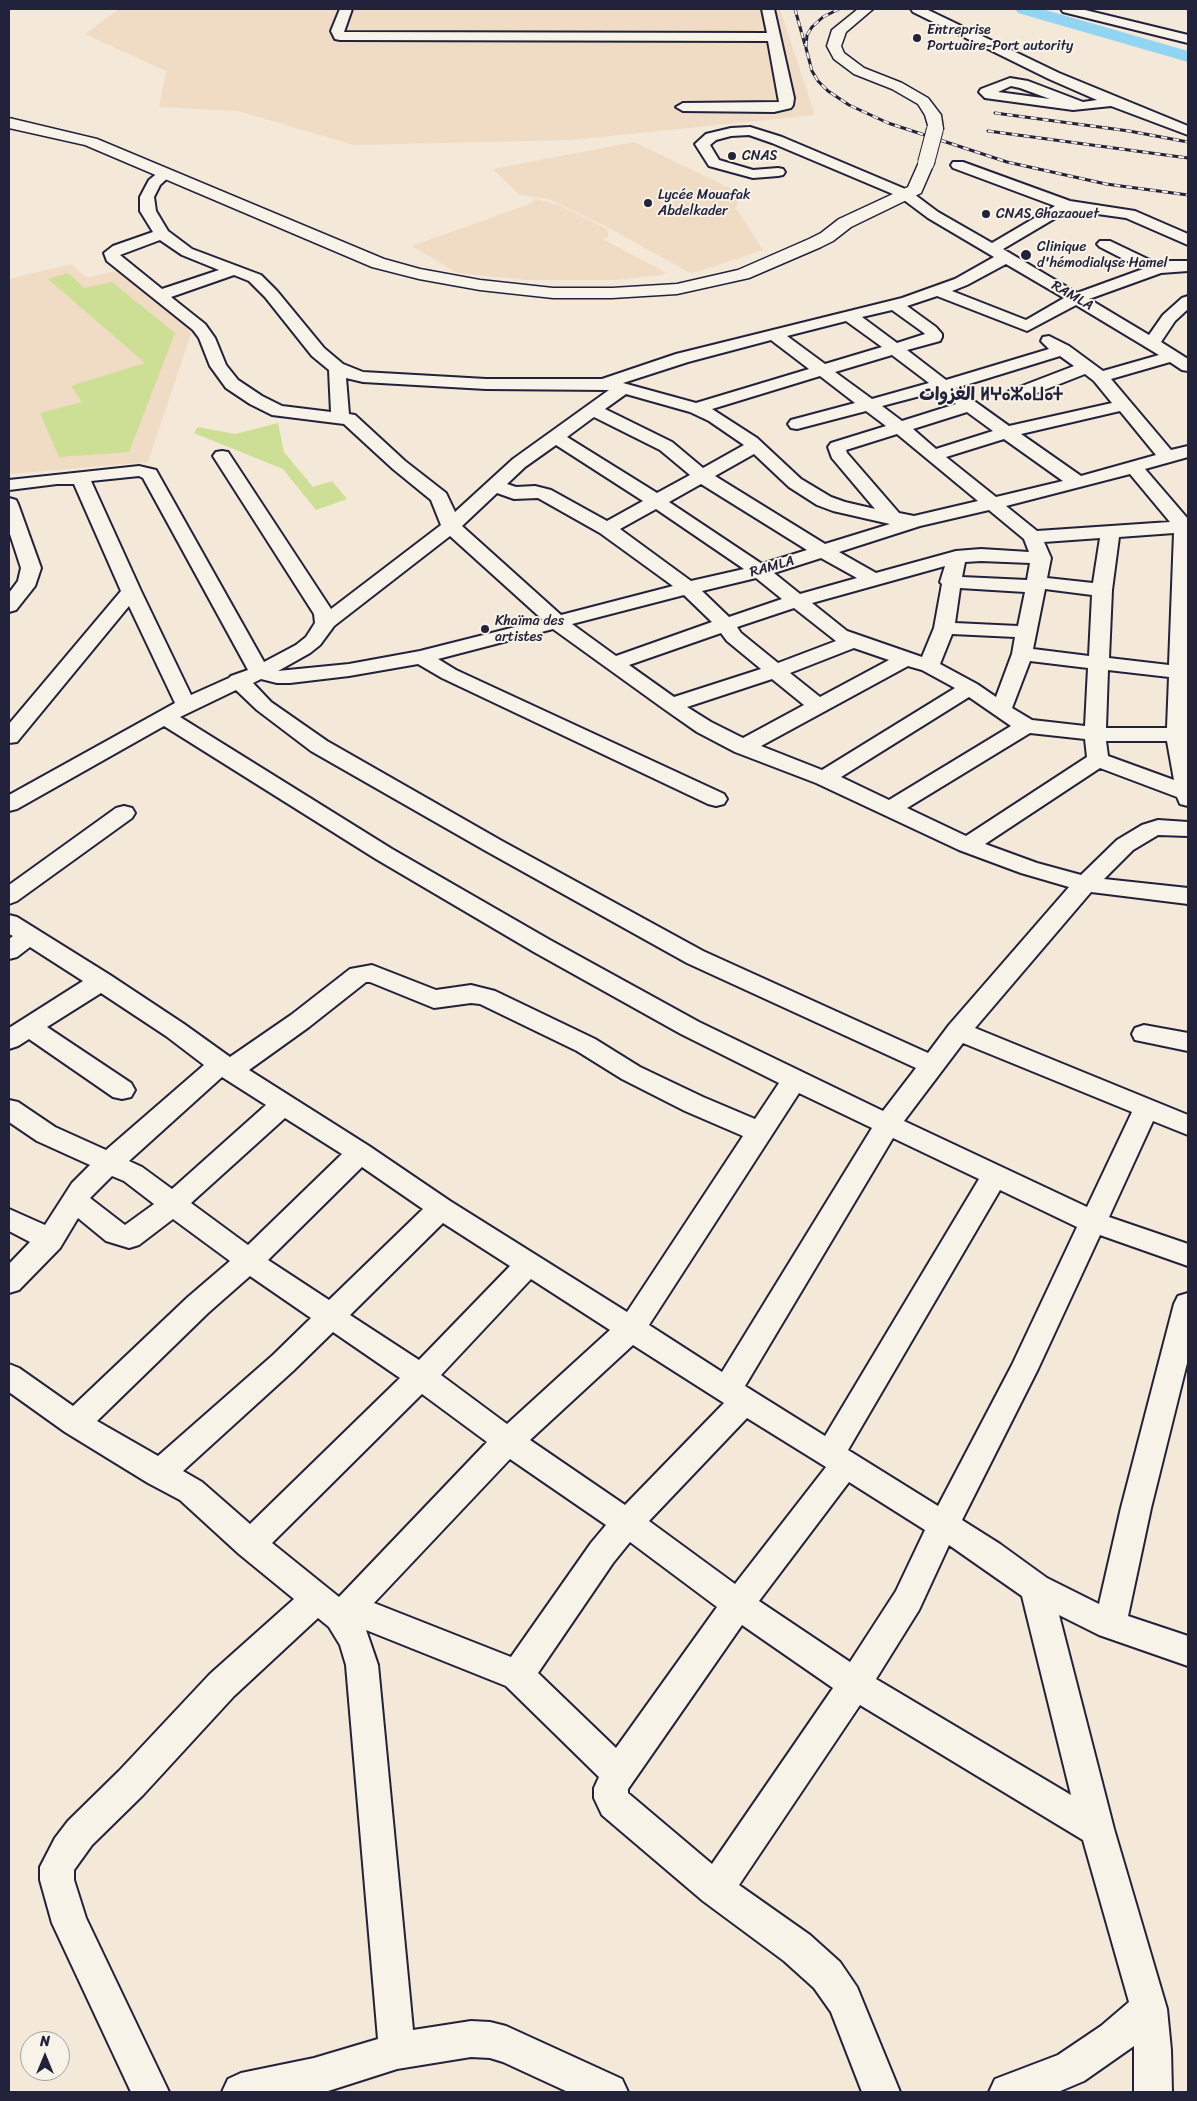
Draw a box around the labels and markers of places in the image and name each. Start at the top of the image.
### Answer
place label: Entreprise Portuaire-Port autority [927,22,1073,54]
marker: Entreprise Portuaire-Port autority [911,32,923,44]
place label: CNAS [742,148,777,164]
marker: CNAS [726,150,738,162]
place label: Lycée Mouafak Abdelkader [658,187,750,220]
marker: Lycée Mouafak Abdelkader [642,197,654,209]
place label: CNAS Ghazaouet [996,206,1099,222]
marker: CNAS Ghazaouet [980,208,992,220]
place label: Clinique d'hémodialyse Hamel [1037,239,1168,272]
marker: Clinique d'hémodialyse Hamel [1019,248,1033,262]
place label: Khaïma des artistes [495,613,564,646]
marker: Khaïma des artistes [479,623,491,635]

